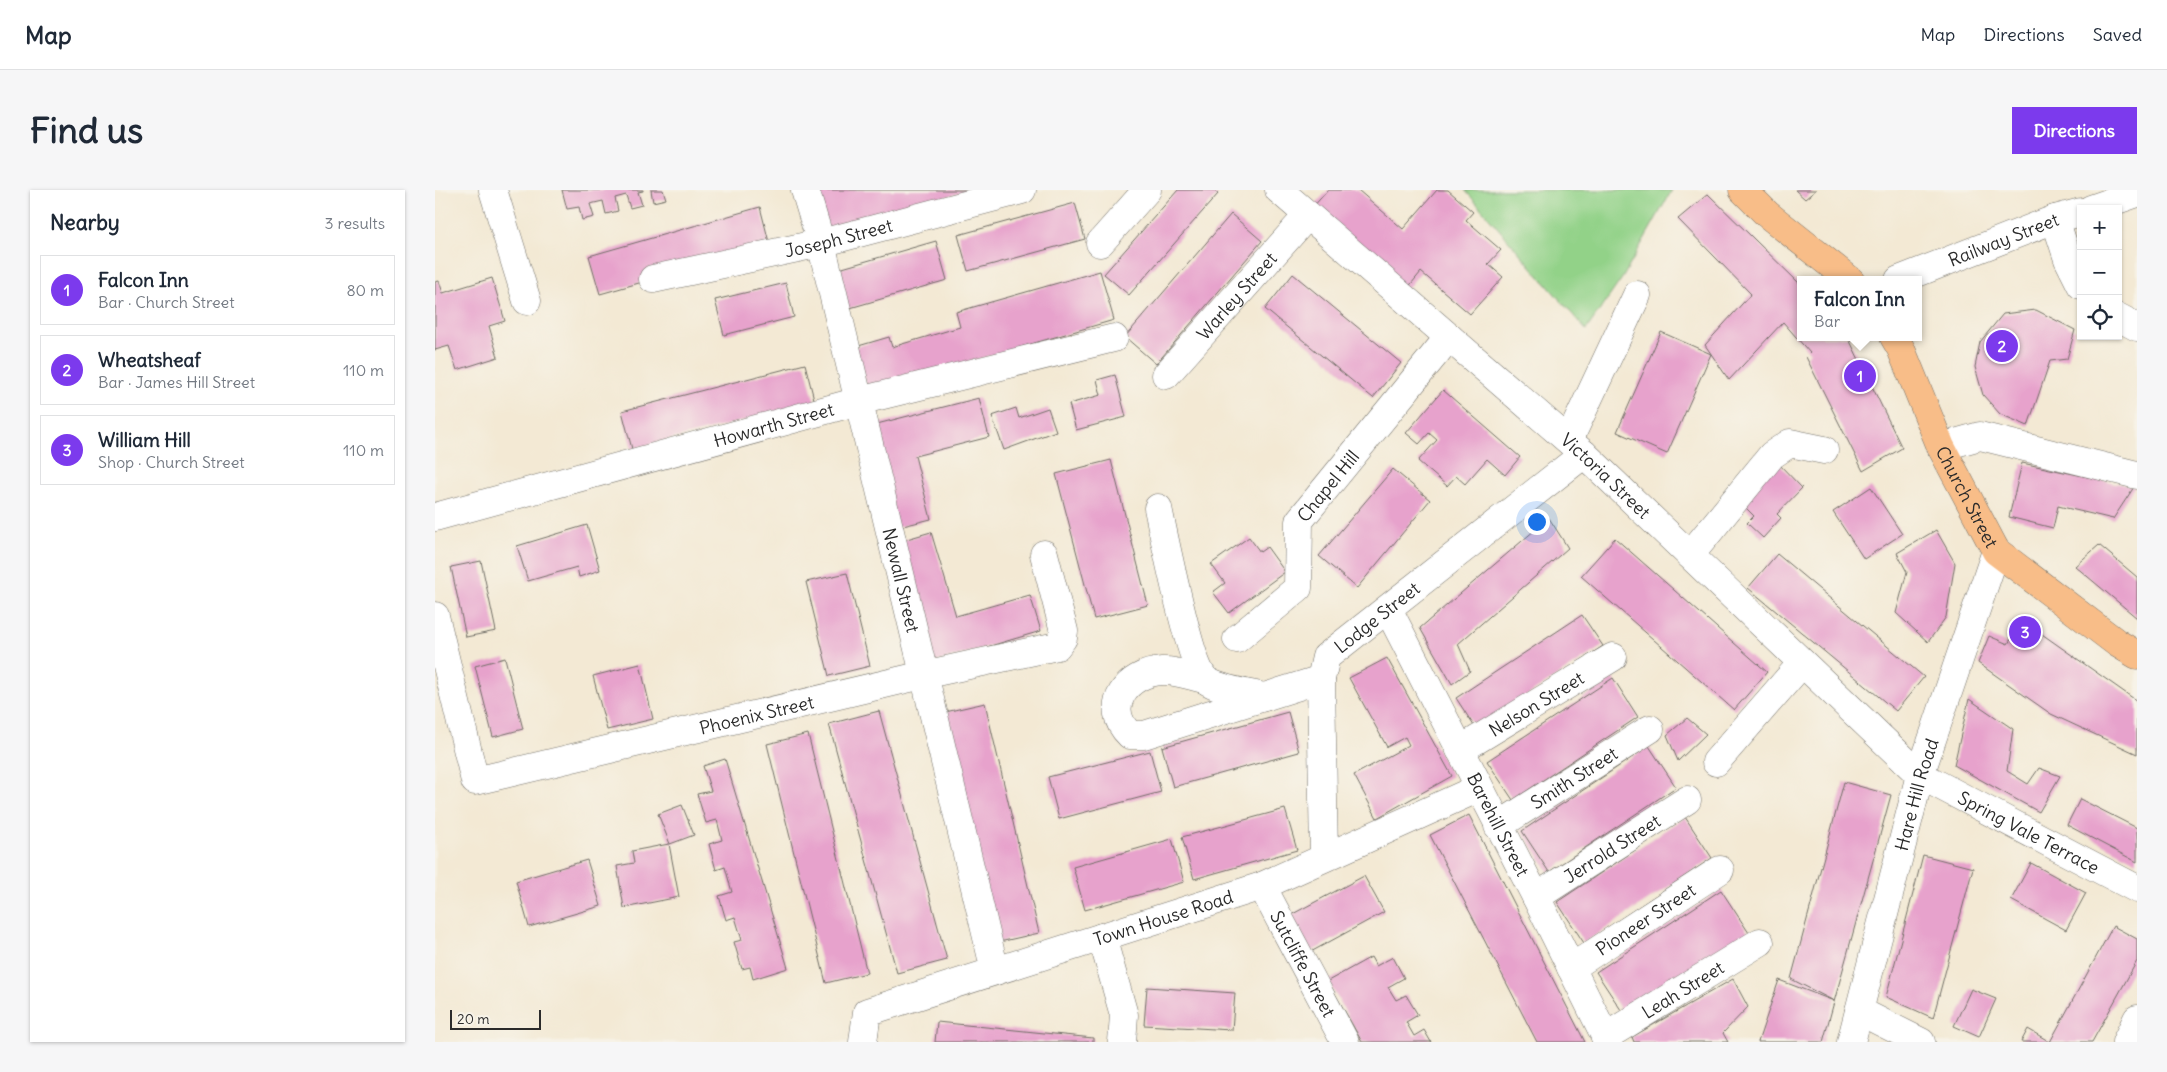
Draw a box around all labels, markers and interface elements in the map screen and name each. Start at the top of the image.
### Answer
text: Map [25,20,72,50]
text: Map [1920,23,1955,46]
text: Directions [1983,23,2065,46]
text: Saved [2093,23,2142,46]
button: Directions [2012,107,2137,154]
text: Find us [30,108,143,152]
map controls [2077,205,2122,340]
button: + [2077,205,2122,250]
street label: Railway Street [1945,207,2062,271]
text: Nearby [50,209,120,236]
text: 3 results [325,213,385,233]
street label: Joseph Street [783,213,895,262]
street label: Warley Street [1191,247,1281,344]
button: − [2077,250,2122,295]
text: Falcon Inn [98,268,189,292]
popup [1797,276,1922,341]
text: 1 [64,280,70,300]
text: 80 m [346,280,384,300]
text: Falcon Inn [1814,287,1905,311]
text: Bar · Church Street [98,292,235,312]
button: locate [2077,295,2122,340]
text: Bar [1814,311,1840,331]
pin: 2 [1986,327,2018,365]
text: Wheatsheaf [98,348,201,372]
pin: 1 [1844,357,1876,395]
text: 2 [63,360,71,380]
text: 110 m [343,360,384,380]
text: Bar · James Hill Street [98,372,255,392]
street label: Howarth Street [711,397,836,452]
text: William Hill [98,428,191,452]
street label: Victoria Street [1556,428,1656,523]
text: 3 [62,440,72,460]
text: 110 m [343,440,384,460]
street label: Church Street [1931,442,2004,552]
street label: Chapel Hill [1292,445,1364,526]
text: Shop · Church Street [98,452,245,472]
your location [1524,509,1550,535]
street label: Newall Street [878,525,925,635]
street label: Lodge Street [1329,576,1424,658]
pin: 3 [2009,613,2041,651]
street label: Nelson Street [1484,666,1588,741]
street label: Phoenix Street [697,690,816,739]
street label: Hare Hill Road [1889,735,1943,853]
street label: Smith Street [1526,741,1622,814]
street label: Barehill Street [1462,769,1535,880]
street label: Spring Vale Terrace [1954,786,2103,879]
street label: Jerrold Street [1559,809,1664,888]
street label: Pioneer Street [1591,878,1700,960]
street label: Town House Road [1090,884,1236,951]
street label: Sutcliffe Street [1266,907,1341,1021]
street label: Leah Street [1637,956,1728,1023]
scale bar [450,1007,541,1030]
text: 20 m [457,1010,490,1028]

